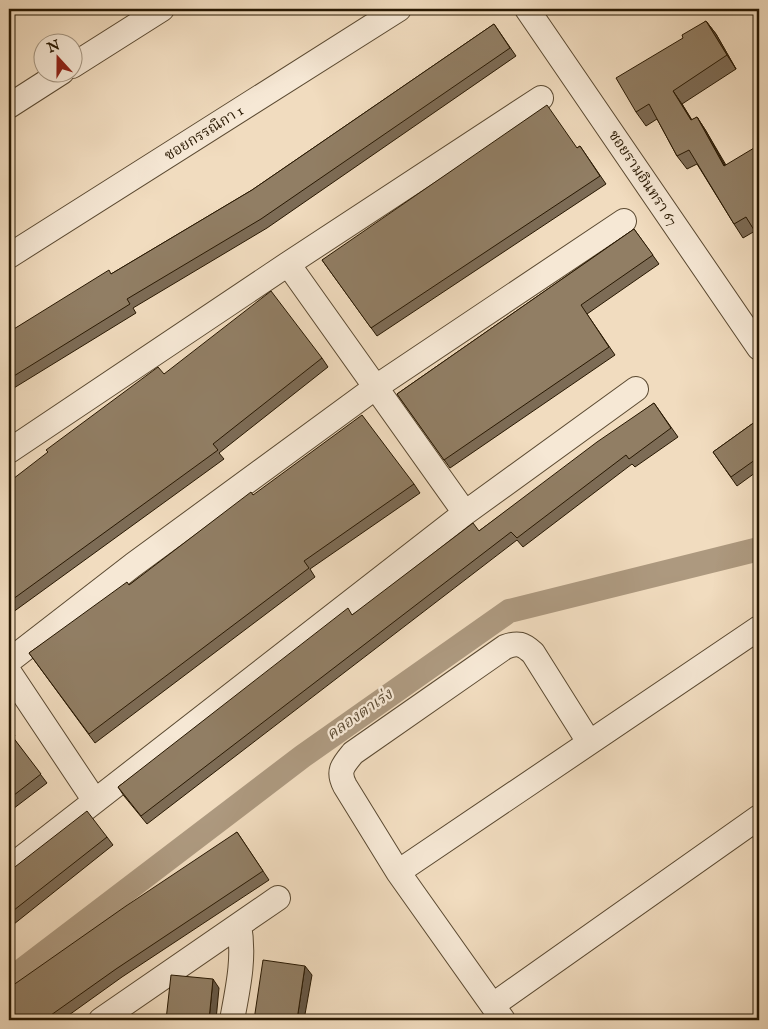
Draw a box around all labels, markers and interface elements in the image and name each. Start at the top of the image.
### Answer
north arrow [32,32,82,82]
text: N [44,36,63,58]
street label: ซอยกรรณิกา 1 [161,101,247,165]
street label: ซอยรามอินทรา 67 [604,127,682,229]
water label: คลองตาเร่ง [323,684,398,745]

